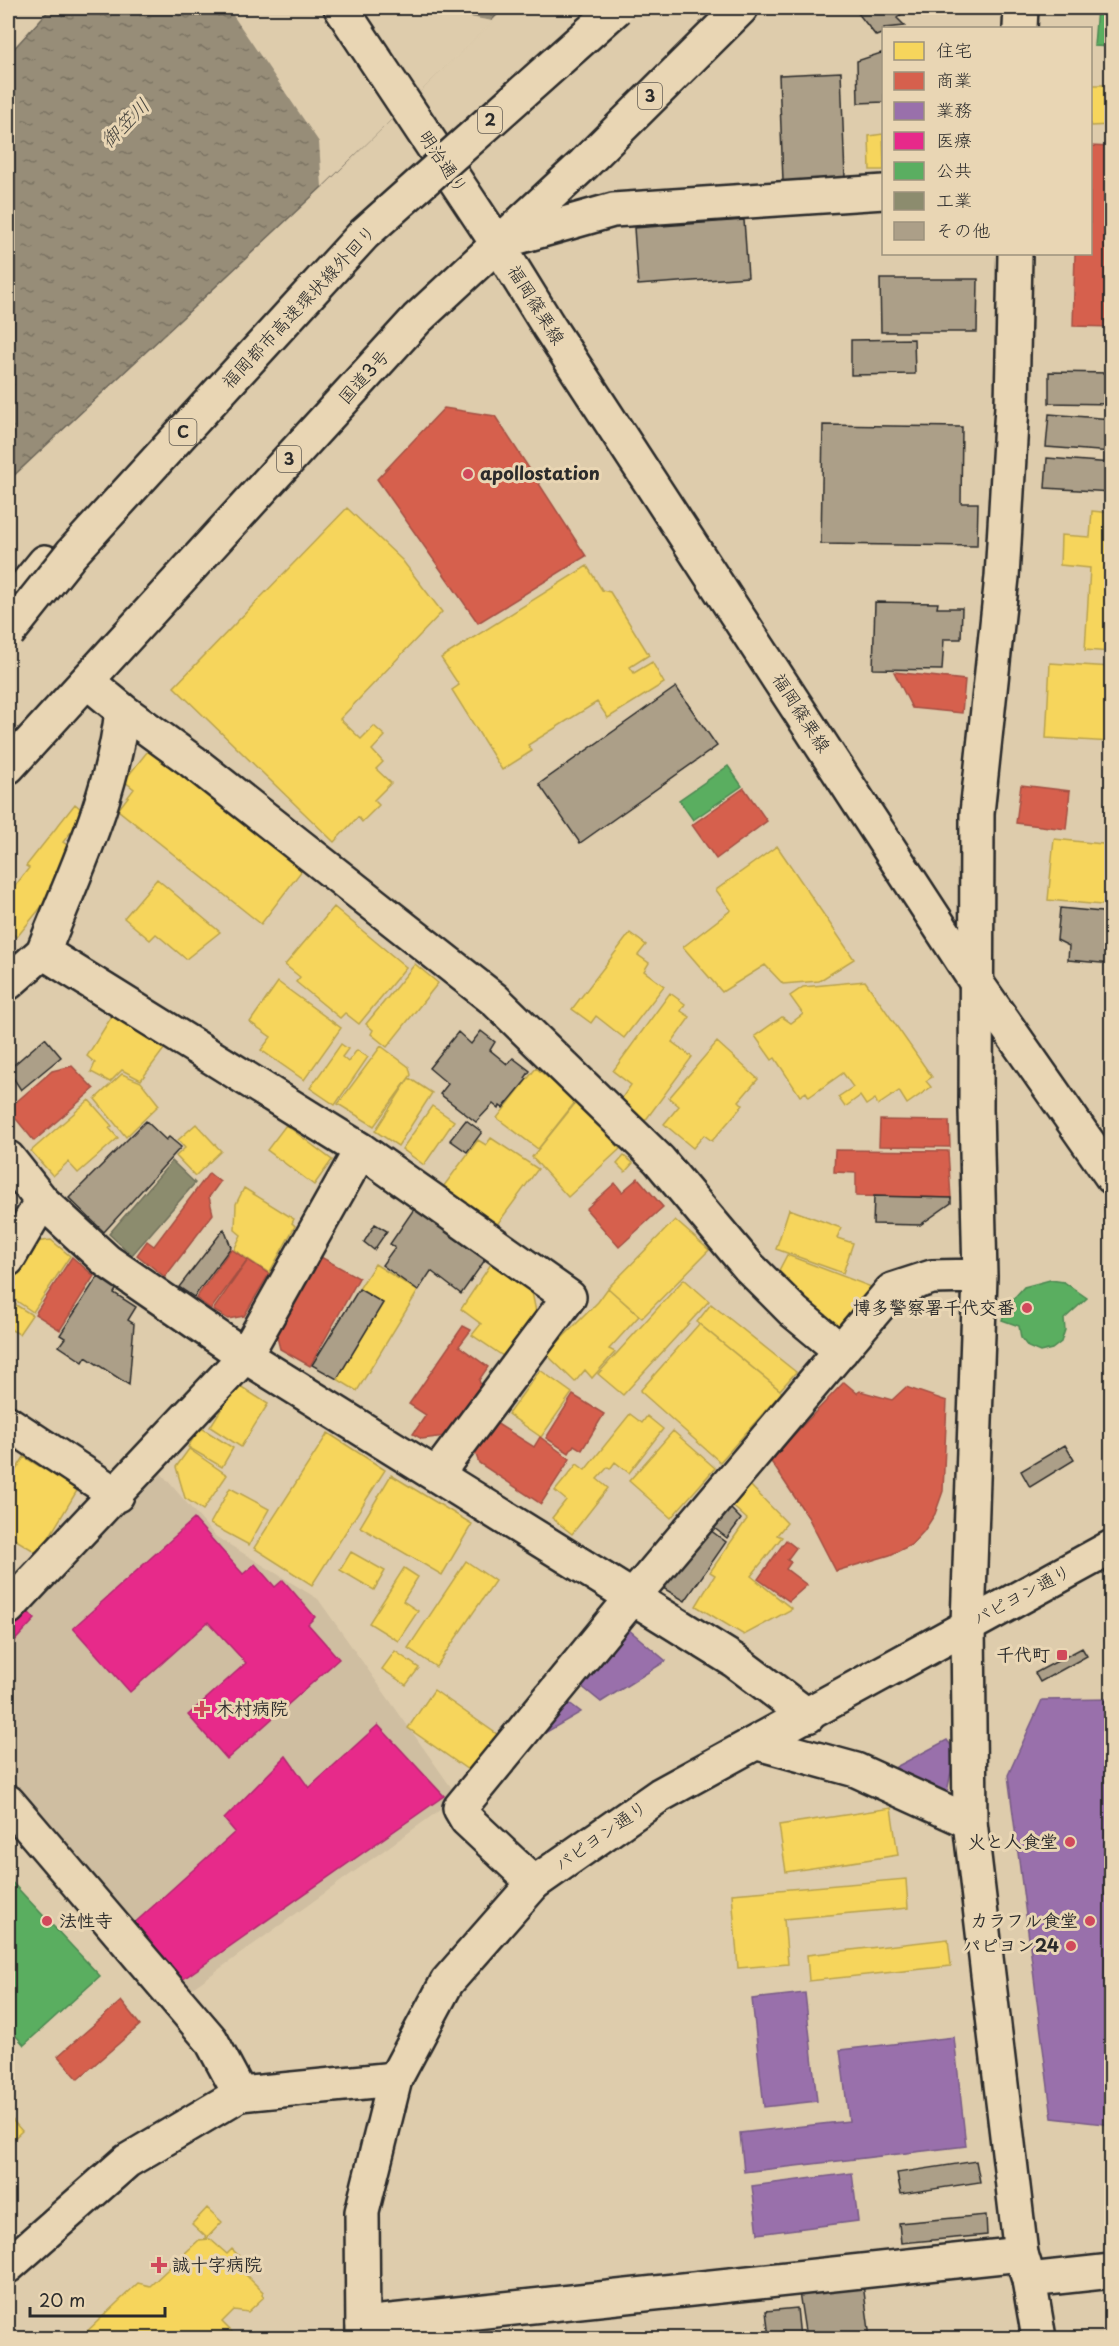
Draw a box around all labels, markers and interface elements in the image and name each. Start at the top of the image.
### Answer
legend [882,27,1092,255]
text: 住宅 [936,36,972,63]
text: 商業 [936,66,972,93]
road number: 3 [638,83,662,109]
water label: 御笠川 [92,90,156,154]
text: 業務 [936,96,972,123]
road number: 2 [478,107,502,133]
street label: 明治通り [413,124,476,199]
text: 医療 [936,126,972,153]
text: 公共 [936,156,972,183]
text: 工業 [936,186,972,213]
text: その他 [936,216,990,243]
street label: 福岡都市高速環状線外回り [214,218,381,394]
street label: 福岡篠栗線 [502,259,573,350]
street label: 国道3号 [331,342,395,410]
road number: C [170,419,196,445]
road number: 3 [277,446,301,472]
place label: apollostation [480,459,600,486]
marker: apollostation [461,467,475,481]
street label: 福岡篠栗線 [766,667,838,757]
place label: 博多警察署千代交番 [853,1293,1015,1320]
marker: 博多警察署千代交番 [1020,1301,1034,1315]
street label: パピヨン通り [967,1556,1075,1631]
place label: 千代町 [996,1640,1050,1667]
marker: 千代町 [1055,1648,1069,1662]
place label: 木村病院 [216,1694,288,1721]
marker: 木村病院 [193,1700,211,1718]
street label: パピヨン通り [548,1793,652,1877]
place label: 火と人食堂 [968,1827,1058,1854]
marker: 火と人食堂 [1063,1835,1077,1849]
place label: 法性寺 [59,1906,113,1933]
place label: カラフル食堂 [970,1906,1078,1933]
marker: 法性寺 [40,1914,54,1928]
marker: カラフル食堂 [1083,1914,1097,1928]
place label: パピヨン24 [963,1931,1059,1958]
marker: パピヨン24 [1064,1939,1078,1953]
place label: 誠十字病院 [172,2250,262,2277]
marker: 誠十字病院 [150,2256,168,2274]
scale bar [30,2280,165,2318]
text: 20 m [39,2286,85,2313]

